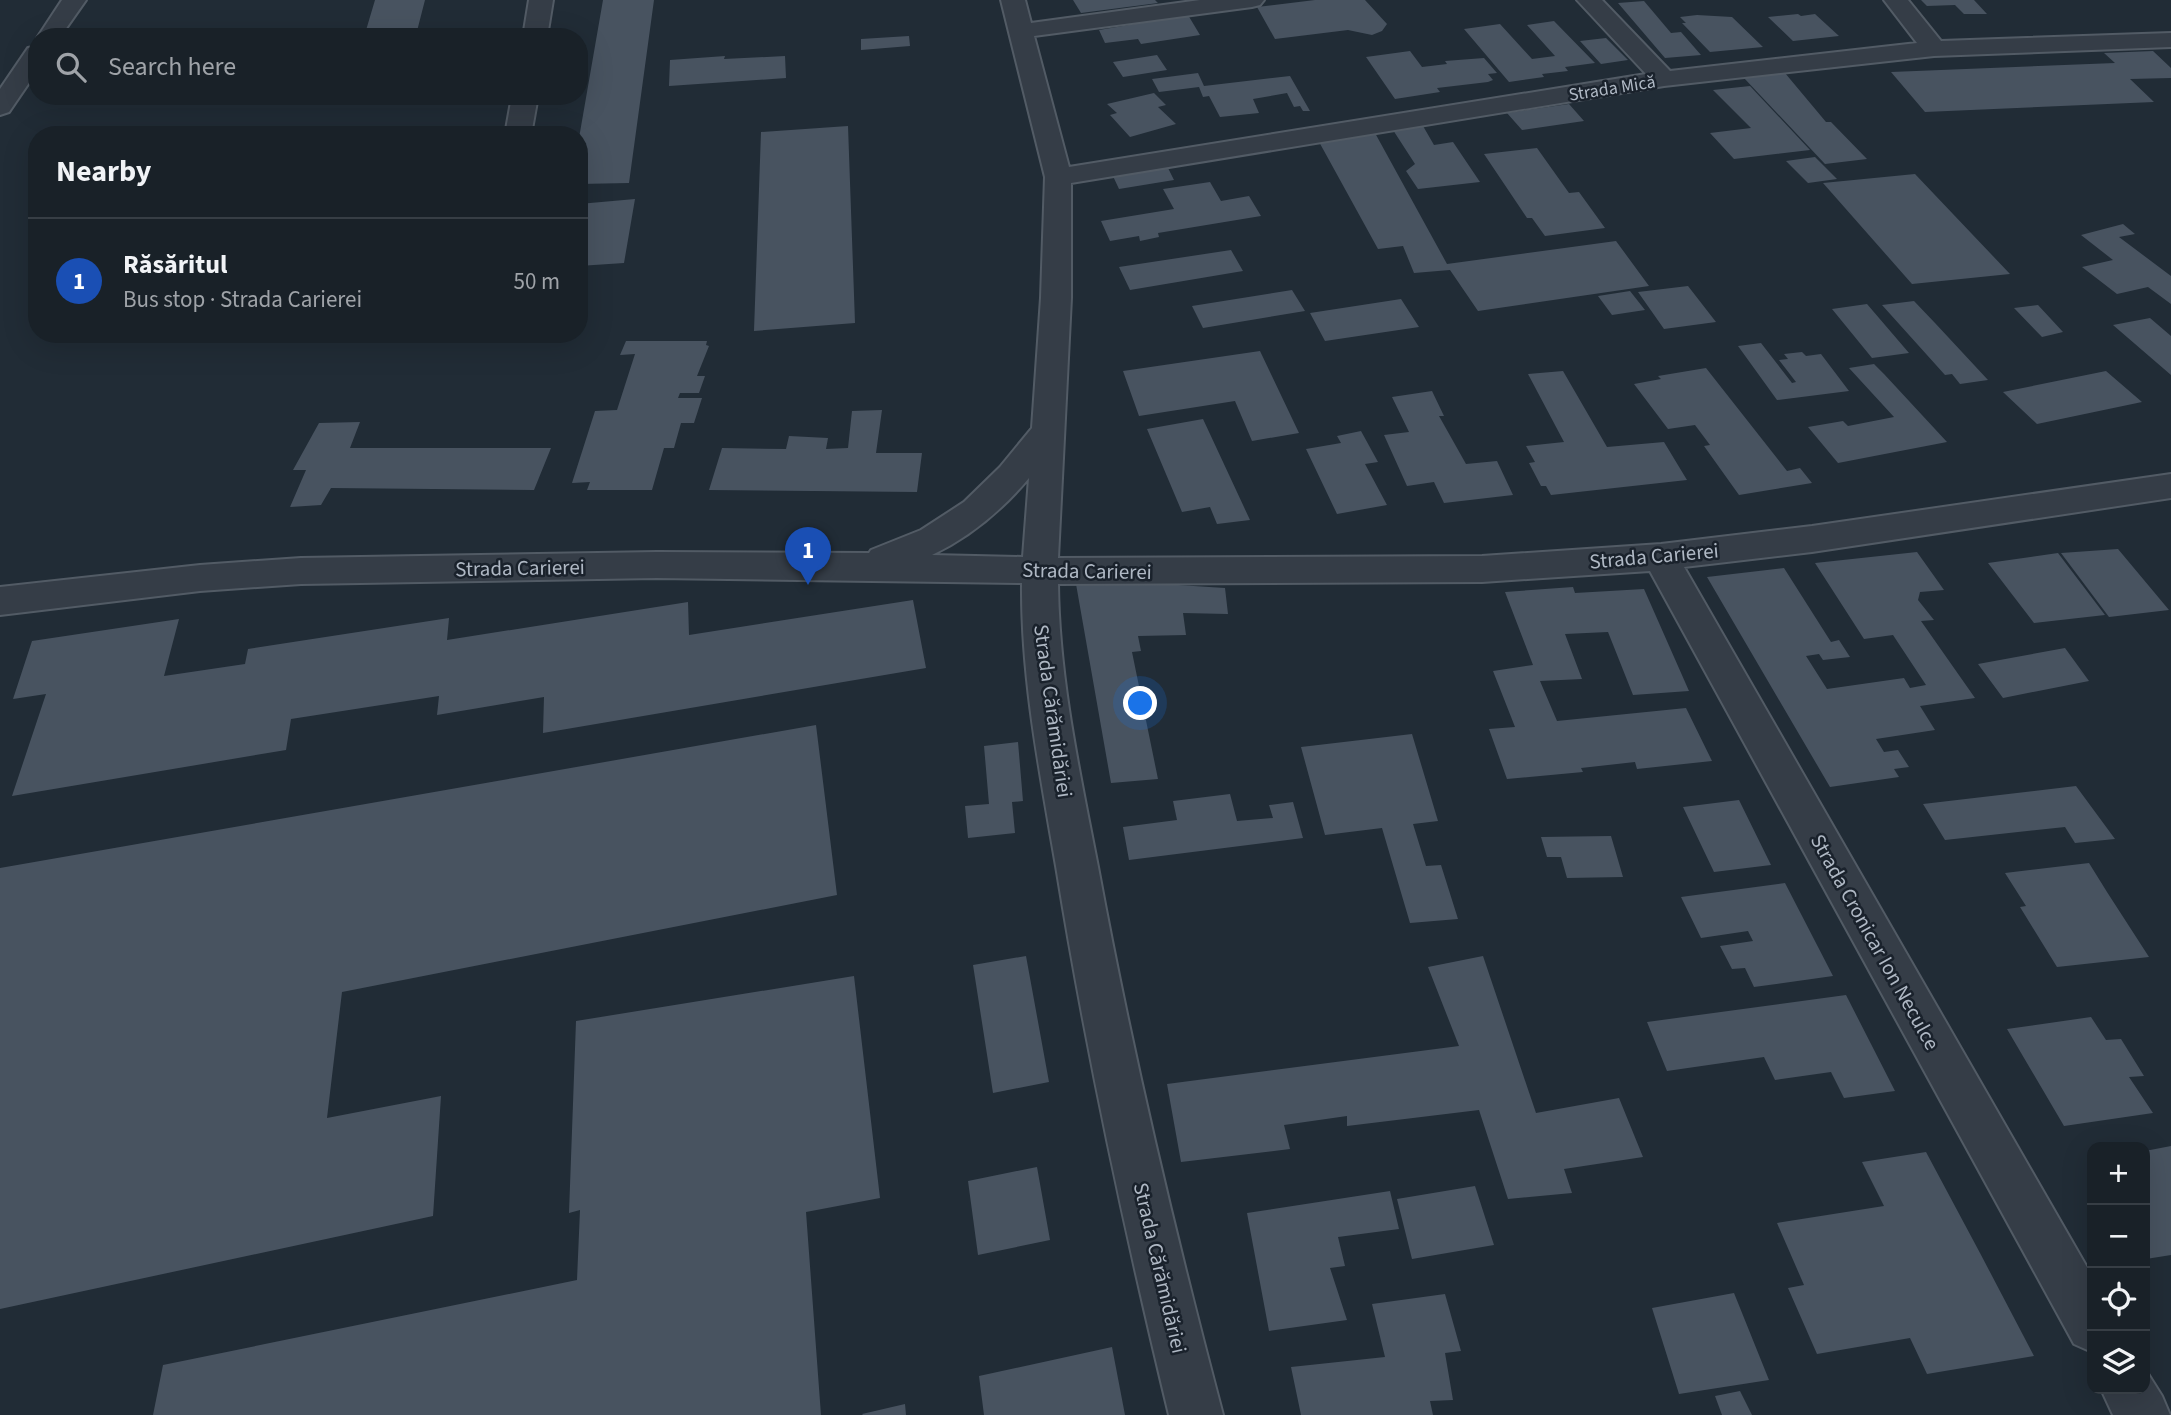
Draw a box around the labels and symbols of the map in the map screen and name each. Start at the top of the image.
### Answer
street label: Strada Mică [1567,69,1657,108]
pin: 1 [785,527,831,585]
street label: Strada Carierei [1588,535,1720,577]
street label: Strada Carierei [455,552,585,584]
street label: Strada Carierei [1022,555,1152,587]
street label: Strada Cărămidăriei [1026,623,1080,799]
your location [1123,686,1157,720]
street label: Strada Cronicar Ion Neculce [1803,829,1947,1055]
street label: Strada Cărămidăriei [1126,1180,1194,1356]

